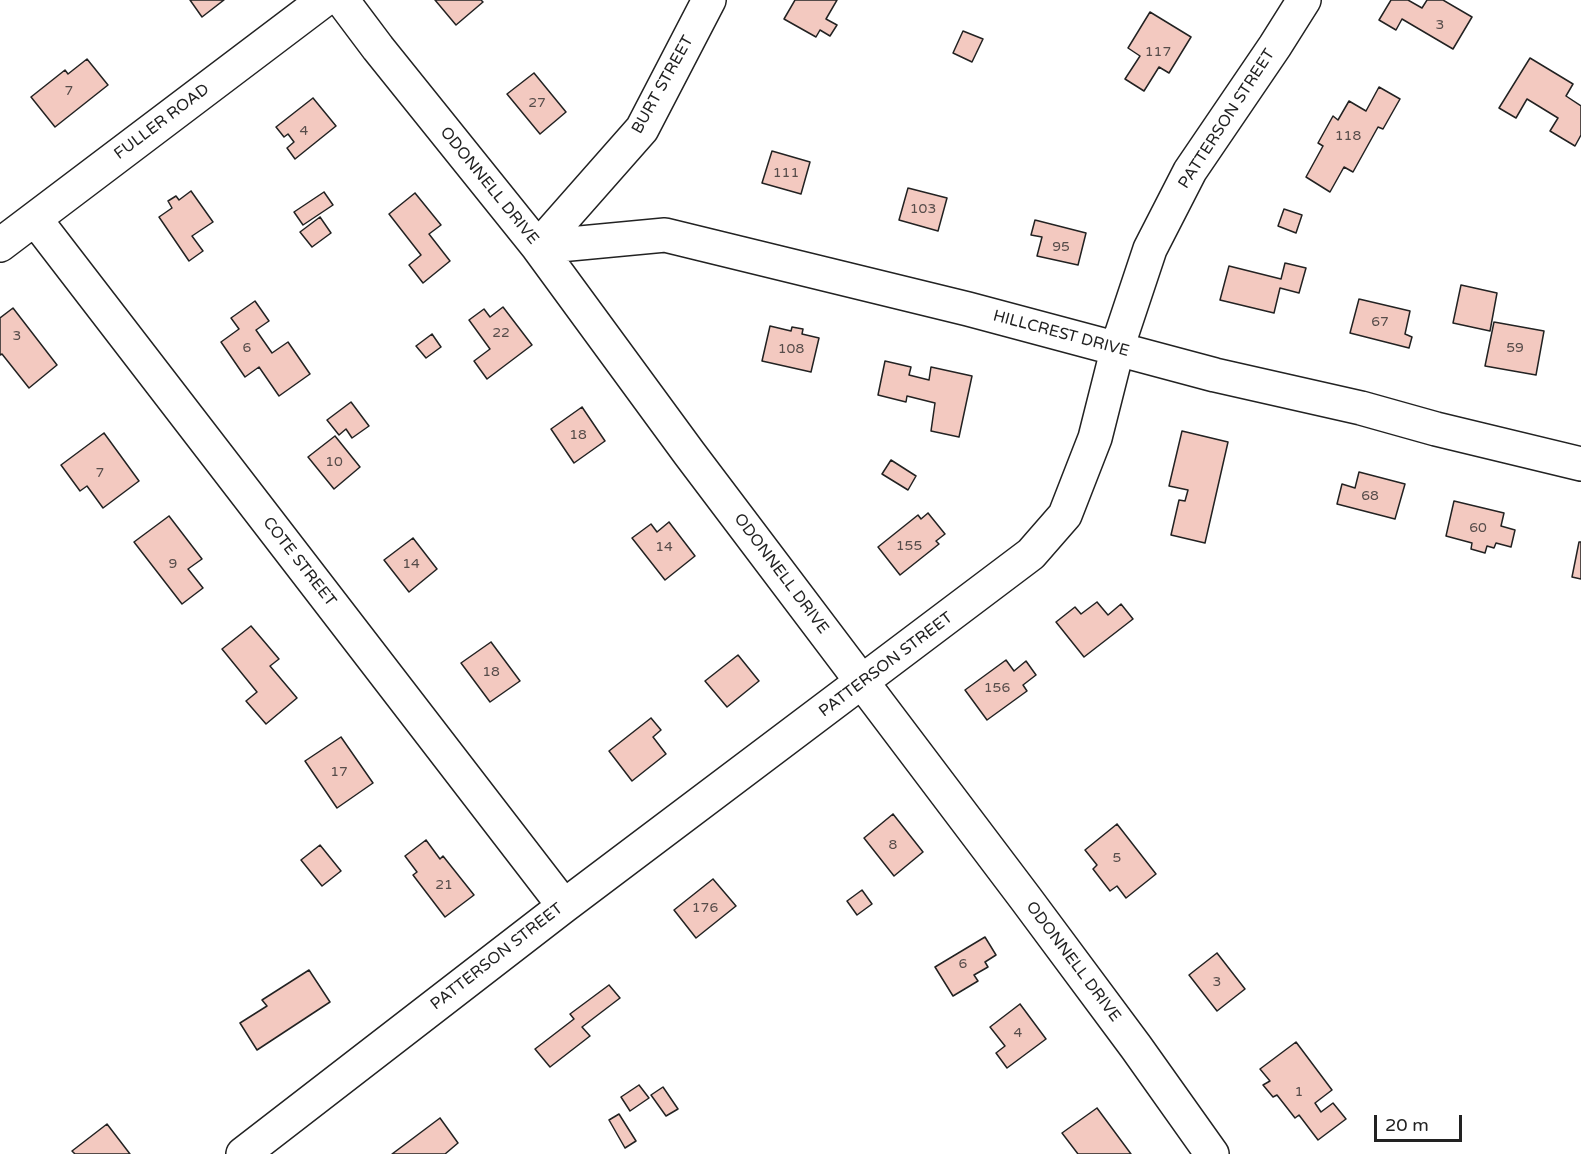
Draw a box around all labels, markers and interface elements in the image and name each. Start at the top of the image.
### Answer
house number: 3 [1436,17,1444,33]
street label: BURT STREET [628,33,698,137]
house number: 117 [1145,44,1171,60]
street label: PATTERSON STREET [1175,46,1279,192]
street label: FULLER ROAD [111,80,213,164]
house number: 7 [65,83,73,99]
house number: 27 [528,95,546,111]
house number: 4 [300,123,308,139]
street label: ODONNELL DRIVE [436,123,542,249]
house number: 118 [1335,128,1361,144]
house number: 111 [773,165,799,181]
house number: 103 [910,201,936,217]
house number: 95 [1052,239,1070,255]
street label: HILLCREST DRIVE [991,307,1131,361]
house number: 67 [1371,314,1389,330]
house number: 22 [492,325,510,341]
house number: 3 [13,328,21,344]
house number: 6 [243,340,251,356]
house number: 59 [1506,340,1524,356]
house number: 108 [778,341,804,357]
house number: 18 [569,427,587,443]
house number: 10 [325,454,343,470]
house number: 7 [96,465,104,481]
house number: 68 [1361,488,1379,504]
street label: ODONNELL DRIVE [729,510,833,638]
street label: COTE STREET [258,514,340,610]
house number: 60 [1469,520,1487,536]
house number: 155 [896,538,922,554]
house number: 14 [655,539,673,555]
house number: 9 [169,556,177,572]
house number: 14 [402,556,420,572]
street label: PATTERSON STREET [815,608,957,722]
house number: 18 [482,664,500,680]
house number: 156 [984,680,1010,696]
house number: 17 [330,764,348,780]
house number: 8 [889,837,897,853]
house number: 5 [1113,850,1121,866]
house number: 21 [435,877,453,893]
street label: ODONNELL DRIVE [1021,898,1125,1026]
street label: PATTERSON STREET [427,899,567,1015]
house number: 176 [692,900,718,916]
house number: 6 [959,956,967,972]
house number: 3 [1213,974,1221,990]
house number: 4 [1014,1025,1022,1041]
house number: 1 [1295,1084,1303,1100]
scale bar [1377,1103,1466,1141]
text: 20 m [1385,1114,1429,1136]

